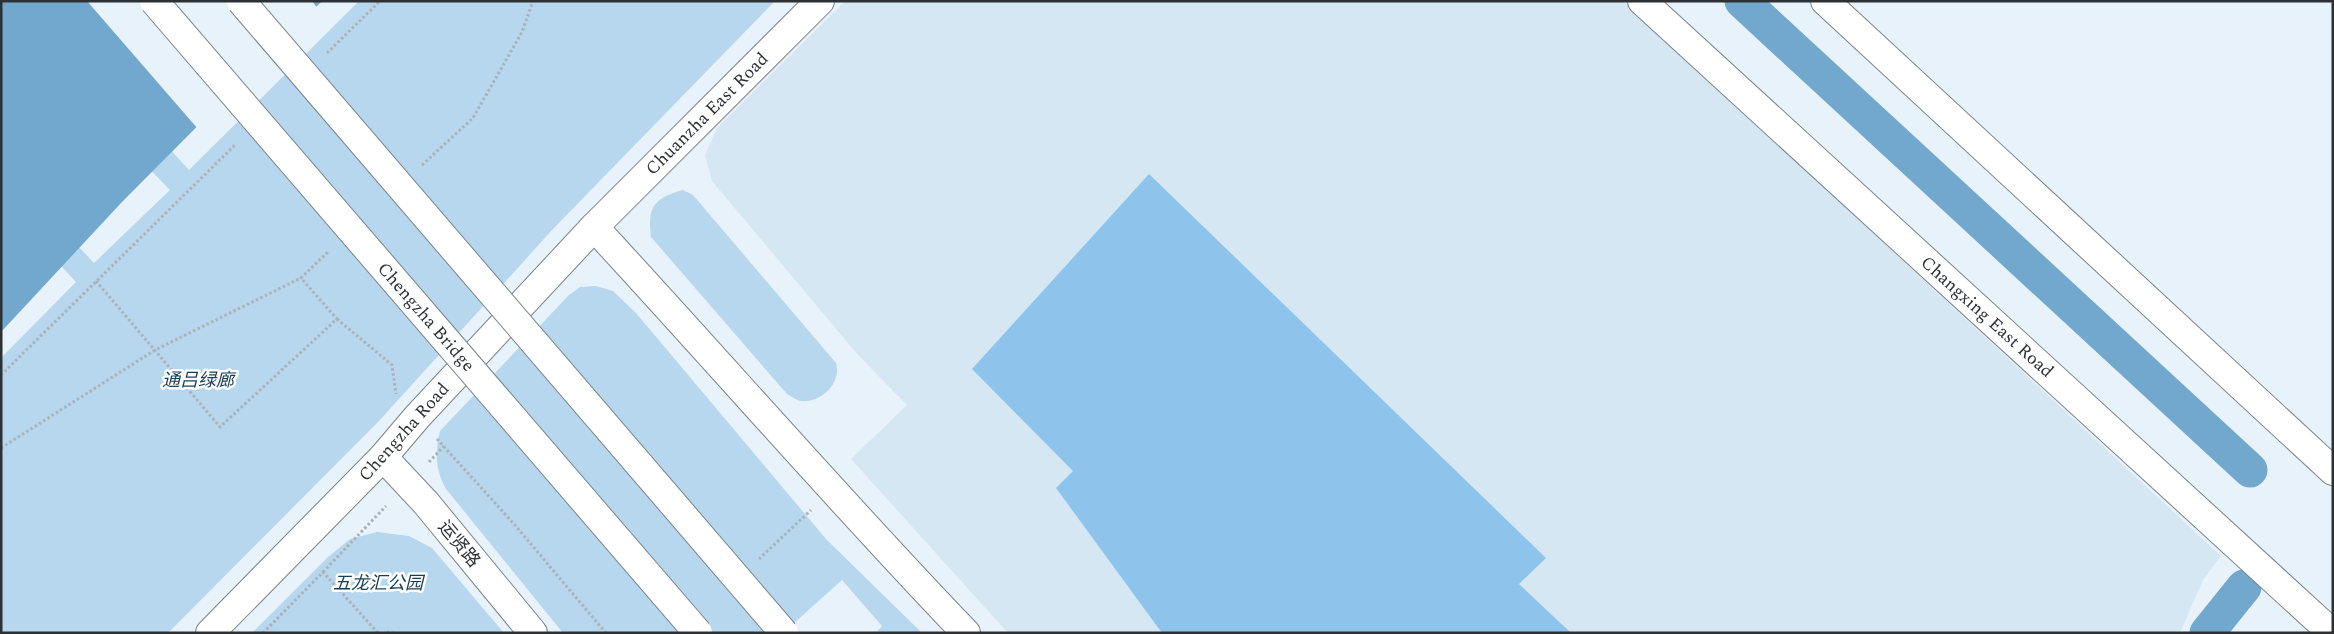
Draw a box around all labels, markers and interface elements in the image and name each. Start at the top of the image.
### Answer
street label: Chuanzha East Road [639,46,775,182]
street label: Changxing East Road [1914,250,2060,384]
street label: Chengzha Bridge [371,256,481,378]
park label: 通吕绿廊 [162,367,237,394]
street label: Chengzha Road [352,377,456,487]
street label: 运贤路 [431,515,487,573]
park label: 五龙汇公园 [333,570,426,597]

